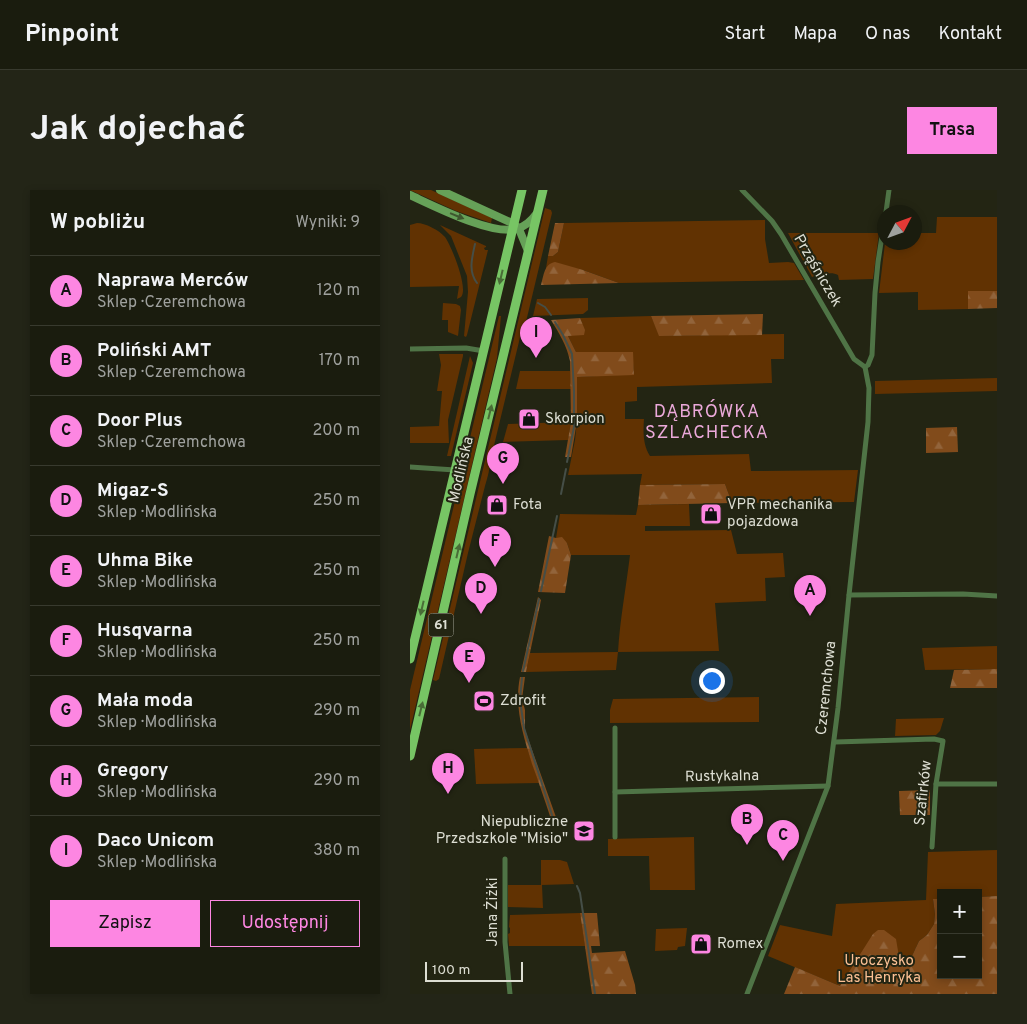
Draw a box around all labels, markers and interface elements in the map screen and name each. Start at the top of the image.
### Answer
text: Pinpoint [25,20,119,50]
text: Start [724,23,765,46]
text: Mapa [793,23,837,46]
text: O nas [865,23,910,46]
text: Kontakt [938,23,1002,46]
button: Trasa [907,107,997,154]
text: Jak dojechać [30,108,246,152]
north arrow [877,205,922,250]
text: W pobliżu [50,209,145,236]
one-way arrow [450,212,464,220]
text: Wyniki: 9 [296,213,360,233]
street label: Prząśniczek [789,231,845,311]
text: Naprawa Merców [97,269,248,293]
one-way arrow [497,270,505,285]
text: A [60,281,72,301]
text: 120 m [317,281,360,301]
text: Sklep · Czeremchowa [97,293,246,313]
pin: I [520,317,552,358]
text: Poliński AMT [97,339,211,363]
text: B [60,351,72,371]
text: 170 m [319,351,360,371]
text: Sklep · Czeremchowa [97,363,246,383]
district label: DĄBRÓWKA SZLACHECKA [645,399,769,445]
one-way arrow [486,405,494,420]
shop icon: Skorpion [517,407,541,431]
text: Door Plus [97,409,183,433]
place label: Skorpion [545,410,605,429]
text: C [61,421,71,441]
text: 200 m [312,421,360,441]
text: Sklep · Czeremchowa [97,433,246,453]
street label: Modlińska [445,435,479,505]
pin: G [487,443,519,484]
text: Migaz-S [97,479,169,503]
text: D [60,491,72,511]
text: 250 m [313,491,360,511]
shop icon: Fota [485,493,509,517]
place label: Fota [513,496,542,515]
place label: VPR mechanika pojazdowa [727,496,833,532]
shop icon: VPR mechanika pojazdowa [699,502,723,526]
text: Sklep · Modlińska [97,503,217,523]
pin: F [479,526,511,567]
one-way arrow [454,543,462,558]
text: Uhma Bike [97,549,193,573]
text: E [61,561,71,581]
text: 250 m [313,561,360,581]
text: Sklep · Modlińska [97,573,217,593]
pin: D [465,573,497,614]
pin: A [794,575,826,616]
one-way arrow [418,600,426,615]
road number: 61 [428,614,454,636]
text: Husqvarna [97,619,193,643]
text: F [61,631,71,651]
text: 250 m [313,631,360,651]
street label: Czeremchowa [813,640,841,736]
pin: E [453,642,485,683]
text: Sklep · Modlińska [97,643,217,663]
your location [699,668,725,694]
text: Mała moda [97,689,193,713]
sports icon: Zdrofit [472,689,496,713]
place label: Zdrofit [500,692,546,711]
text: G [61,701,71,721]
text: 290 m [313,701,360,721]
one-way arrow [417,701,425,716]
text: Sklep · Modlińska [97,713,217,733]
pin: H [432,753,464,794]
text: Gregory [97,759,169,783]
street label: Szafirków [911,759,937,827]
street label: Rustykalna [685,767,759,787]
text: H [60,771,72,791]
text: 290 m [313,771,360,791]
text: Sklep · Modlińska [97,783,217,803]
pin: B [731,804,763,845]
place label: Niepubliczne Przedszkole "Misio" [436,813,568,849]
school or university icon: Niepubliczne Przedszkole "Misio" [572,819,596,843]
pin: C [767,820,799,861]
text: Daco Unicom [97,829,214,853]
text: I [64,841,68,861]
text: 380 m [313,841,360,861]
text: Sklep · Modlińska [97,853,217,873]
street label: Jana Żiżki [483,877,503,947]
map controls [937,889,982,979]
button: + [937,889,982,934]
button: Zapisz [50,900,200,947]
button: Udostępnij [210,900,360,947]
shop icon: Romex [689,932,713,956]
button: − [937,934,982,979]
place label: Romex [717,935,763,954]
park label: Uroczysko Las Henryka [837,952,921,988]
scale bar [425,959,522,982]
text: 100 m [432,962,470,979]

